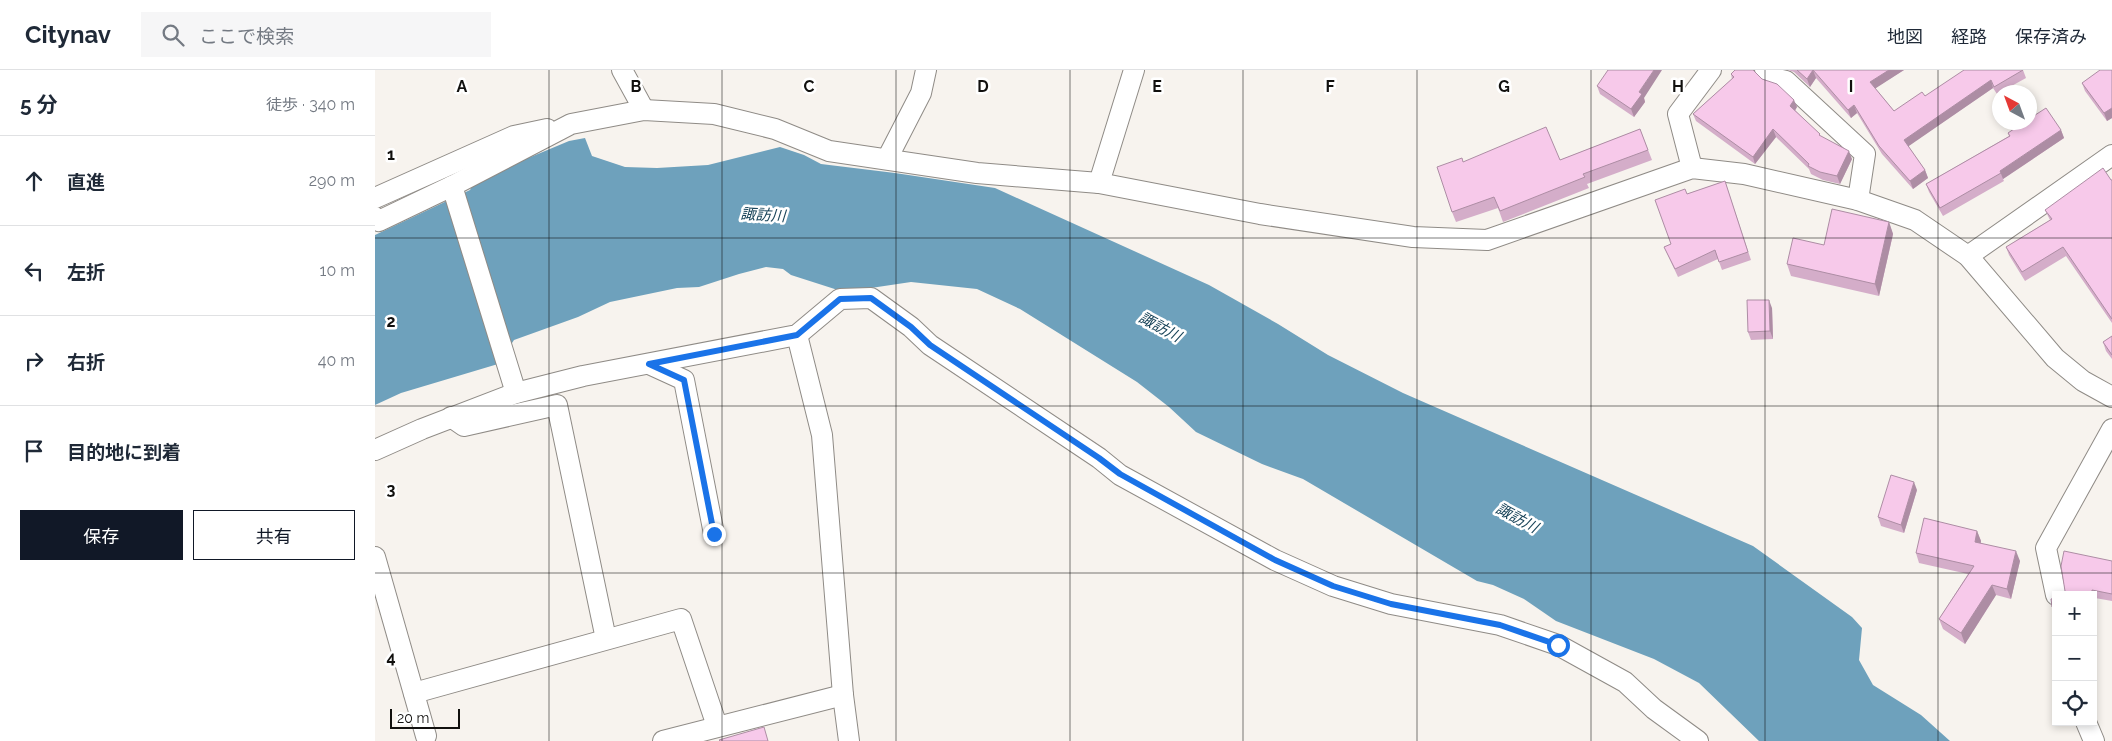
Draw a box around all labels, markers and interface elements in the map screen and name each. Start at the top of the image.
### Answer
search box [141,12,491,57]
text: Citynav [25,20,111,49]
icon: search [159,21,187,49]
text: ここで検索 [199,25,294,47]
text: 地図 [1887,26,1923,47]
text: 経路 [1951,26,1987,47]
text: 保存済み [2015,26,2087,47]
text: A [457,77,468,96]
text: B [631,77,642,96]
text: C [804,77,815,96]
text: D [977,77,989,96]
text: E [1152,77,1162,96]
text: F [1325,77,1335,96]
text: G [1498,77,1510,96]
text: H [1672,77,1684,96]
text: I [1849,77,1853,96]
north arrow [1992,85,2037,130]
text: 5 分 [20,92,58,117]
text: 徒歩 · 340 m [266,95,355,114]
text: 1 [387,145,395,164]
icon: ahead [20,167,48,195]
text: 直進 [67,171,105,193]
text: 290 m [309,171,355,190]
water label: 諏訪川 [740,205,788,225]
icon: left [20,257,48,285]
text: 左折 [67,261,105,283]
text: 10 m [320,261,355,280]
water label: 諏訪川 [1136,308,1186,346]
text: 2 [386,312,396,331]
icon: right [20,347,48,375]
text: 右折 [67,351,105,373]
text: 40 m [318,351,355,370]
icon: arrive [20,437,48,465]
text: 目的地に到着 [67,441,181,463]
text: 3 [387,480,396,499]
water label: 諏訪川 [1493,499,1543,537]
button: 保存 [20,510,183,560]
button: 共有 [193,510,355,560]
route end [703,523,726,546]
map controls [2052,591,2097,726]
button: + [2052,591,2097,636]
route start [1547,634,1570,657]
button: − [2052,636,2097,681]
text: 4 [386,648,396,667]
button: locate [2052,681,2097,726]
scale bar [390,706,460,729]
text: 20 m [397,710,429,726]

